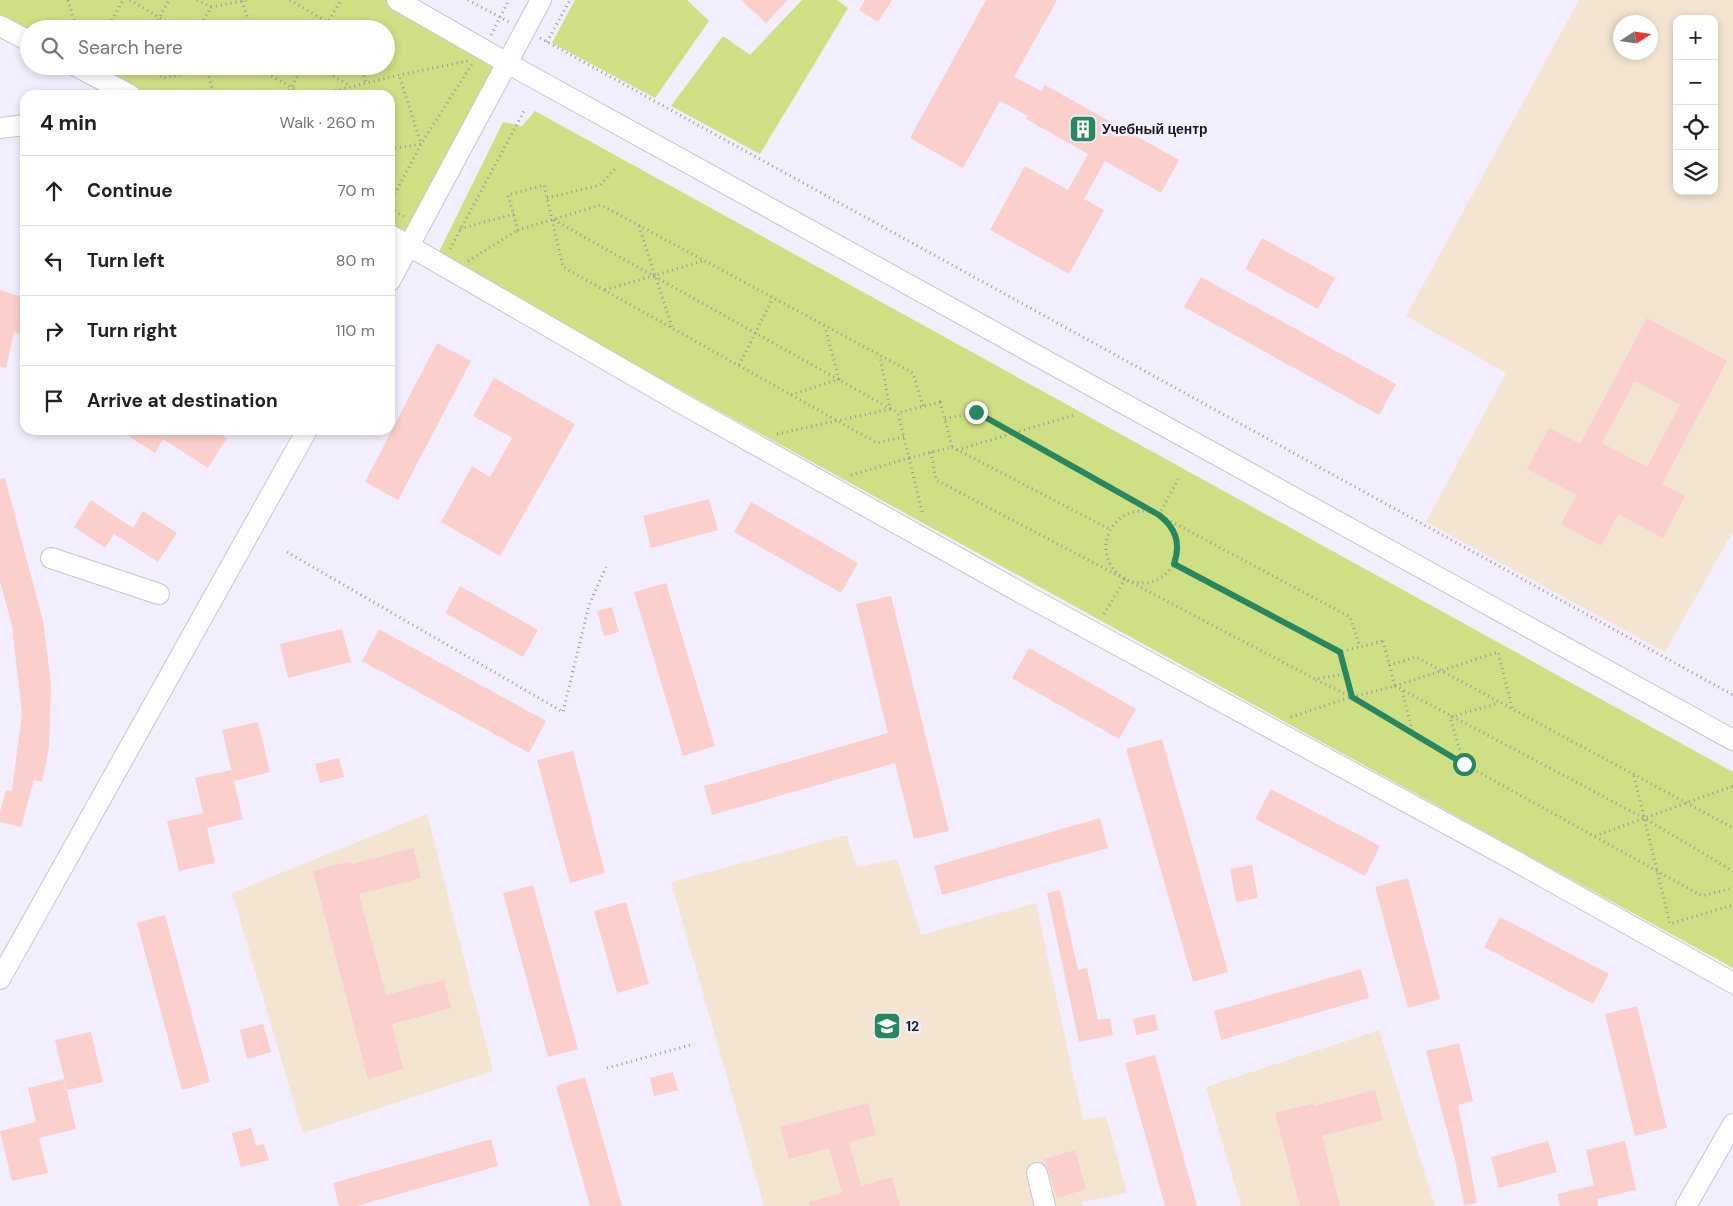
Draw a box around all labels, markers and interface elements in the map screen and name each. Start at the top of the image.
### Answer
north arrow [1613,15,1658,60]
map controls [1673,15,1718,195]
button: + [1673,15,1718,60]
search box [20,20,395,75]
icon: search [38,34,66,62]
text: Search here [78,35,183,60]
button: − [1673,60,1718,105]
button: locate [1673,105,1718,150]
text: 4 min [40,109,97,137]
text: Walk · 260 m [280,112,375,133]
building icon: Учебный центр [1068,114,1098,144]
place label: Учебный центр [1102,120,1208,138]
button: layers [1673,150,1718,195]
icon: ahead [40,177,68,205]
text: Continue [87,178,173,203]
text: 70 m [337,180,375,201]
icon: left [40,247,68,275]
text: Turn left [87,248,165,273]
text: 80 m [336,250,375,271]
icon: right [40,317,68,345]
text: Turn right [87,318,177,343]
text: 110 m [336,320,375,341]
icon: arrive [40,387,68,415]
text: Arrive at destination [87,388,278,413]
route end [965,401,988,424]
route start [1453,753,1476,776]
school or university icon: 12 [872,1011,902,1041]
place label: 12 [906,1017,919,1035]

